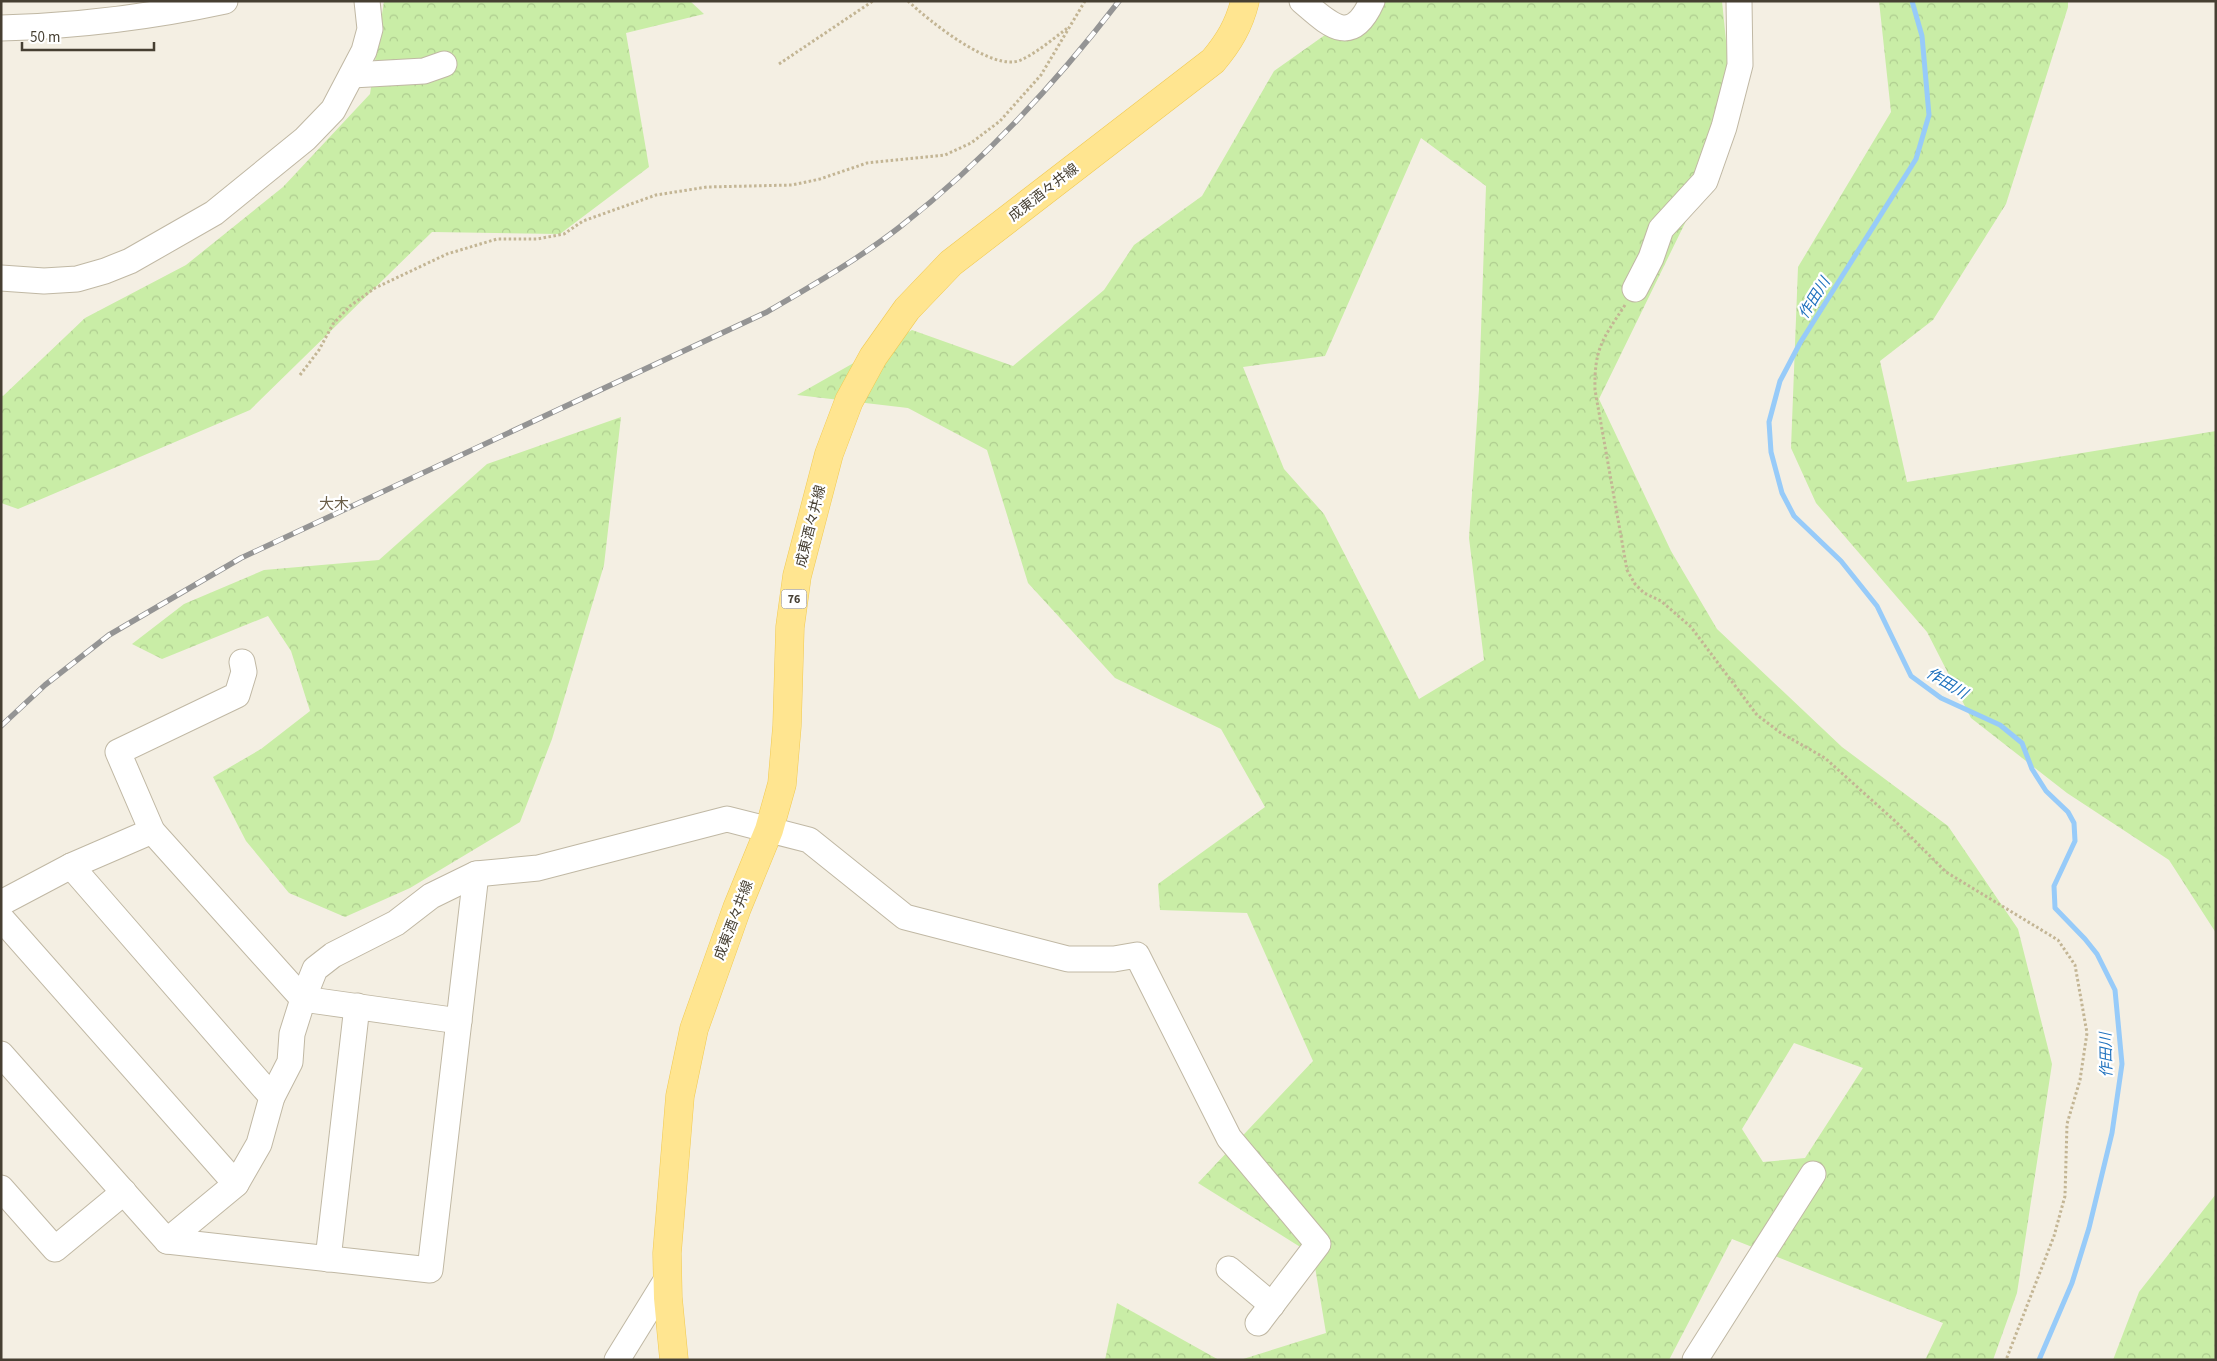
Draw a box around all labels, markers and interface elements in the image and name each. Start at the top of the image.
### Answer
scale bar [22,20,155,52]
text: 50 m [30,27,60,48]
street label: 成東酒々井線 [1004,159,1083,227]
water label: 作田川 [1794,272,1836,323]
street label: 成東酒々井線 [791,483,831,569]
district label: 大木 [319,494,349,515]
road number: 76 [782,590,806,608]
water label: 作田川 [1922,663,1973,705]
street label: 成東酒々井線 [710,878,758,963]
water label: 作田川 [2096,1030,2117,1078]

